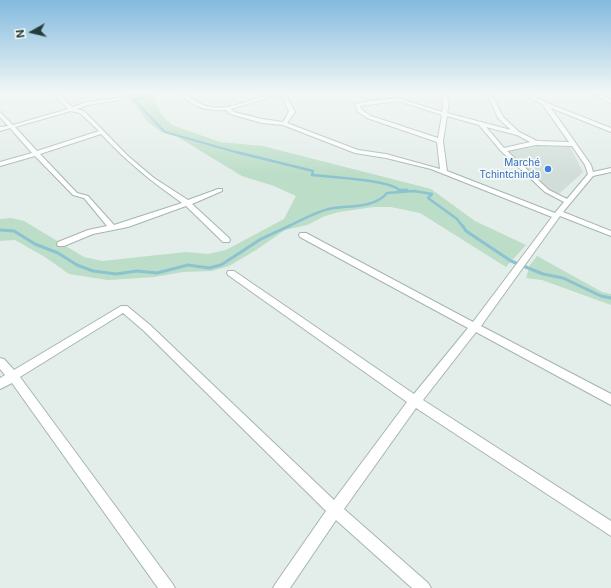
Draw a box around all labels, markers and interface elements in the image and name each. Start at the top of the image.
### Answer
north arrow [12,12,52,52]
text: N [13,29,28,39]
place label: Marché Tchintchinda [480,157,540,180]
marker: Marché Tchintchinda [543,164,553,174]

